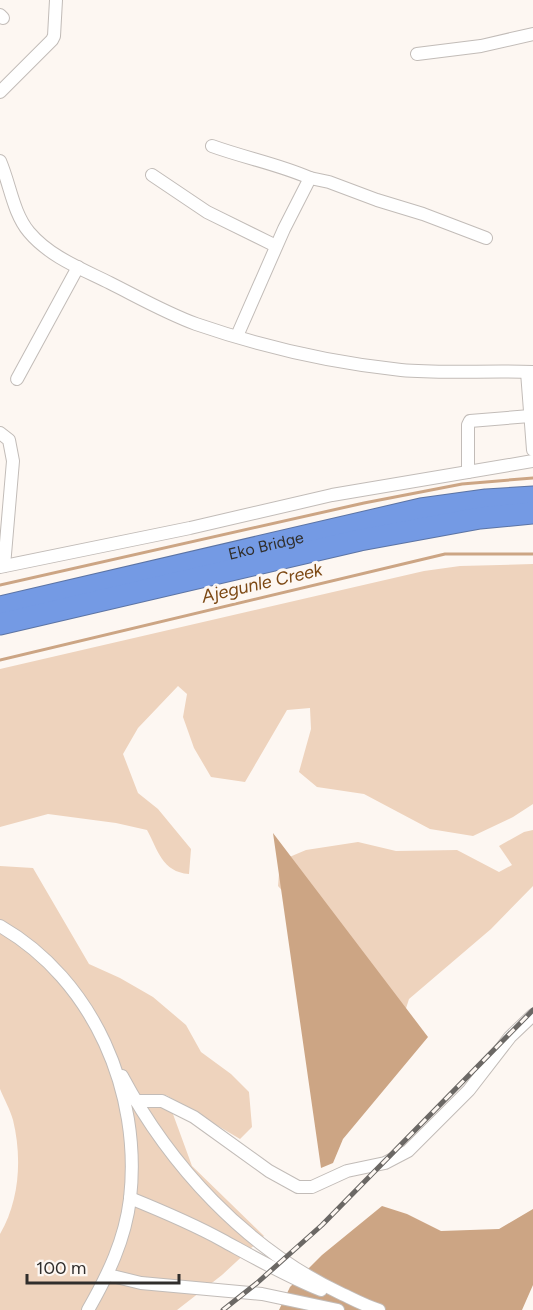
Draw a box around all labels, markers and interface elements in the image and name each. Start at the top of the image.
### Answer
street label: Eko Bridge [226,528,306,564]
water label: Ajegunle Creek [199,558,326,608]
scale bar [27,1247,178,1285]
text: 100 m [36,1257,86,1279]

